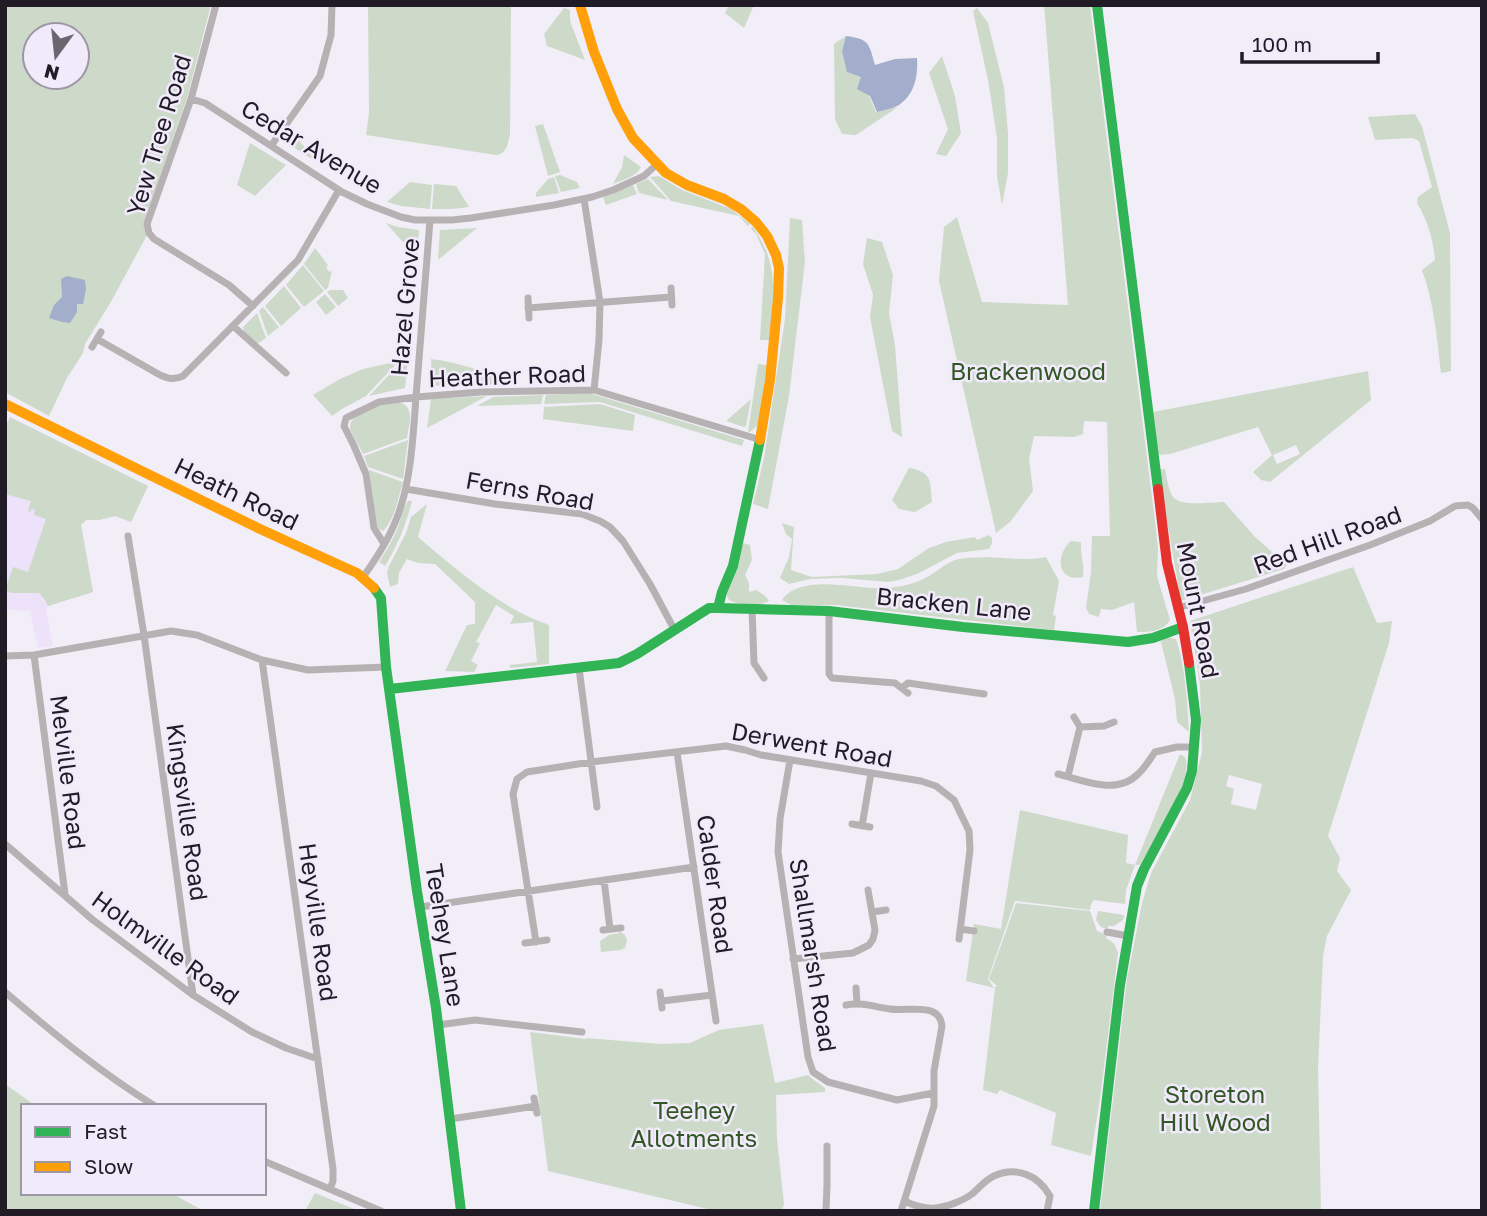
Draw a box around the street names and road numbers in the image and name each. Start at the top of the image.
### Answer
street label: Yew Tree Road [120,51,196,219]
street label: Cedar Avenue [237,93,387,199]
street label: Hazel Grove [384,237,424,377]
street label: Heather Road [428,358,586,392]
street label: Heath Road [170,450,304,536]
street label: Ferns Road [464,464,596,516]
street label: Red Hill Road [1249,499,1405,579]
street label: Mount Road [1172,539,1226,681]
street label: Bracken Lane [875,580,1033,626]
street label: Melville Road [45,693,93,851]
street label: Derwent Road [729,716,895,772]
street label: Kingsville Road [161,721,215,903]
street label: Calder Road [692,813,740,955]
street label: Heyville Road [294,841,344,1003]
street label: Shallmarsh Road [784,856,844,1054]
street label: Teehey Lane [420,861,472,1009]
street label: Holmville Road [87,884,245,1010]

